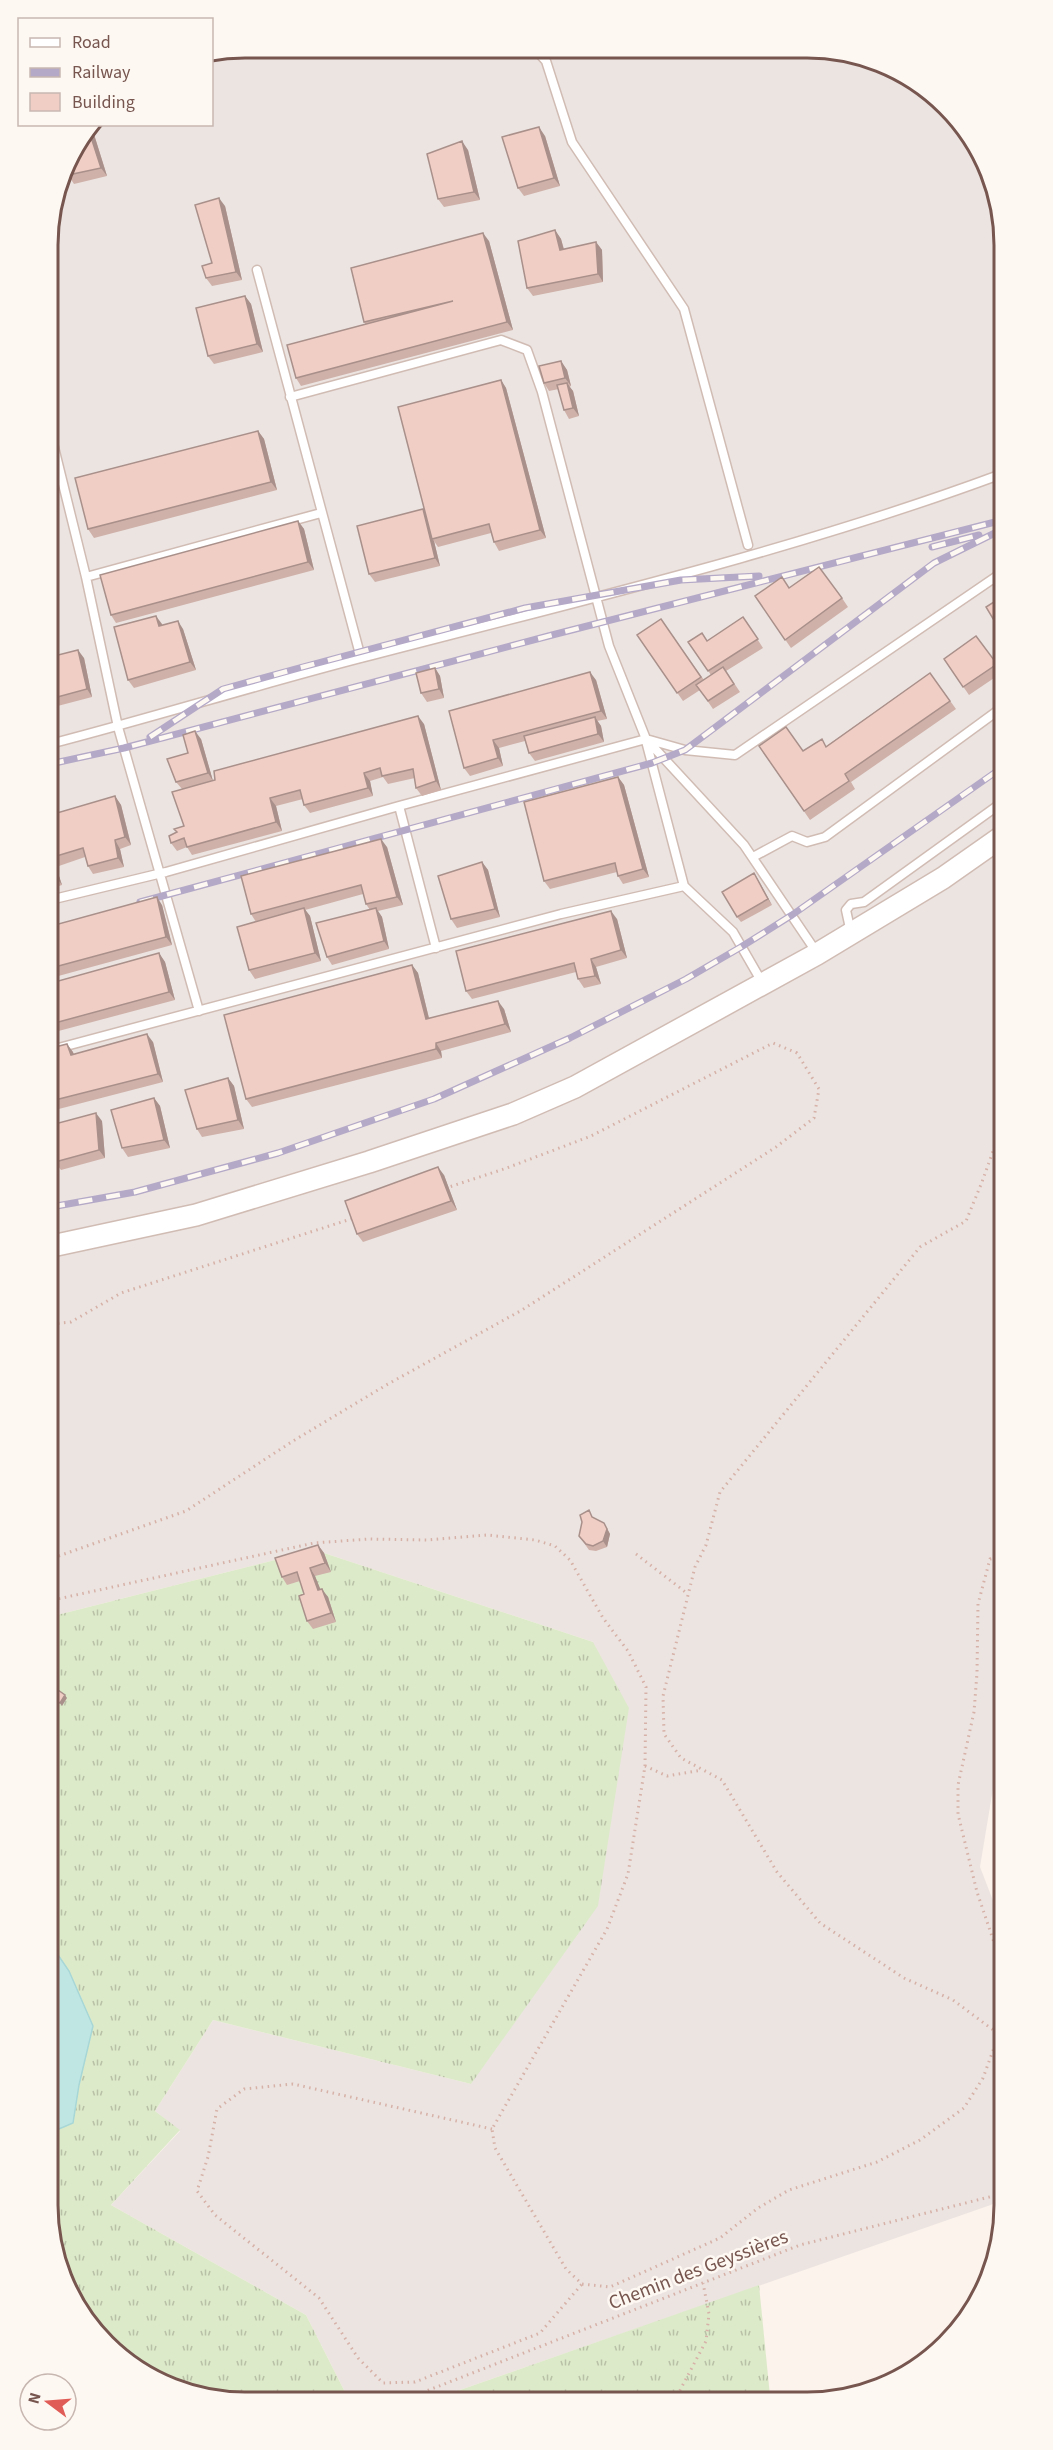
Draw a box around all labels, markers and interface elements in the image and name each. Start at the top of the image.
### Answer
legend [18,18,213,126]
text: Road [72,30,111,55]
text: Railway [72,60,131,85]
text: Building [72,90,135,115]
street label: Chemin des Geyssières [604,2223,792,2317]
north arrow [18,2372,78,2432]
text: N [23,2390,47,2406]

